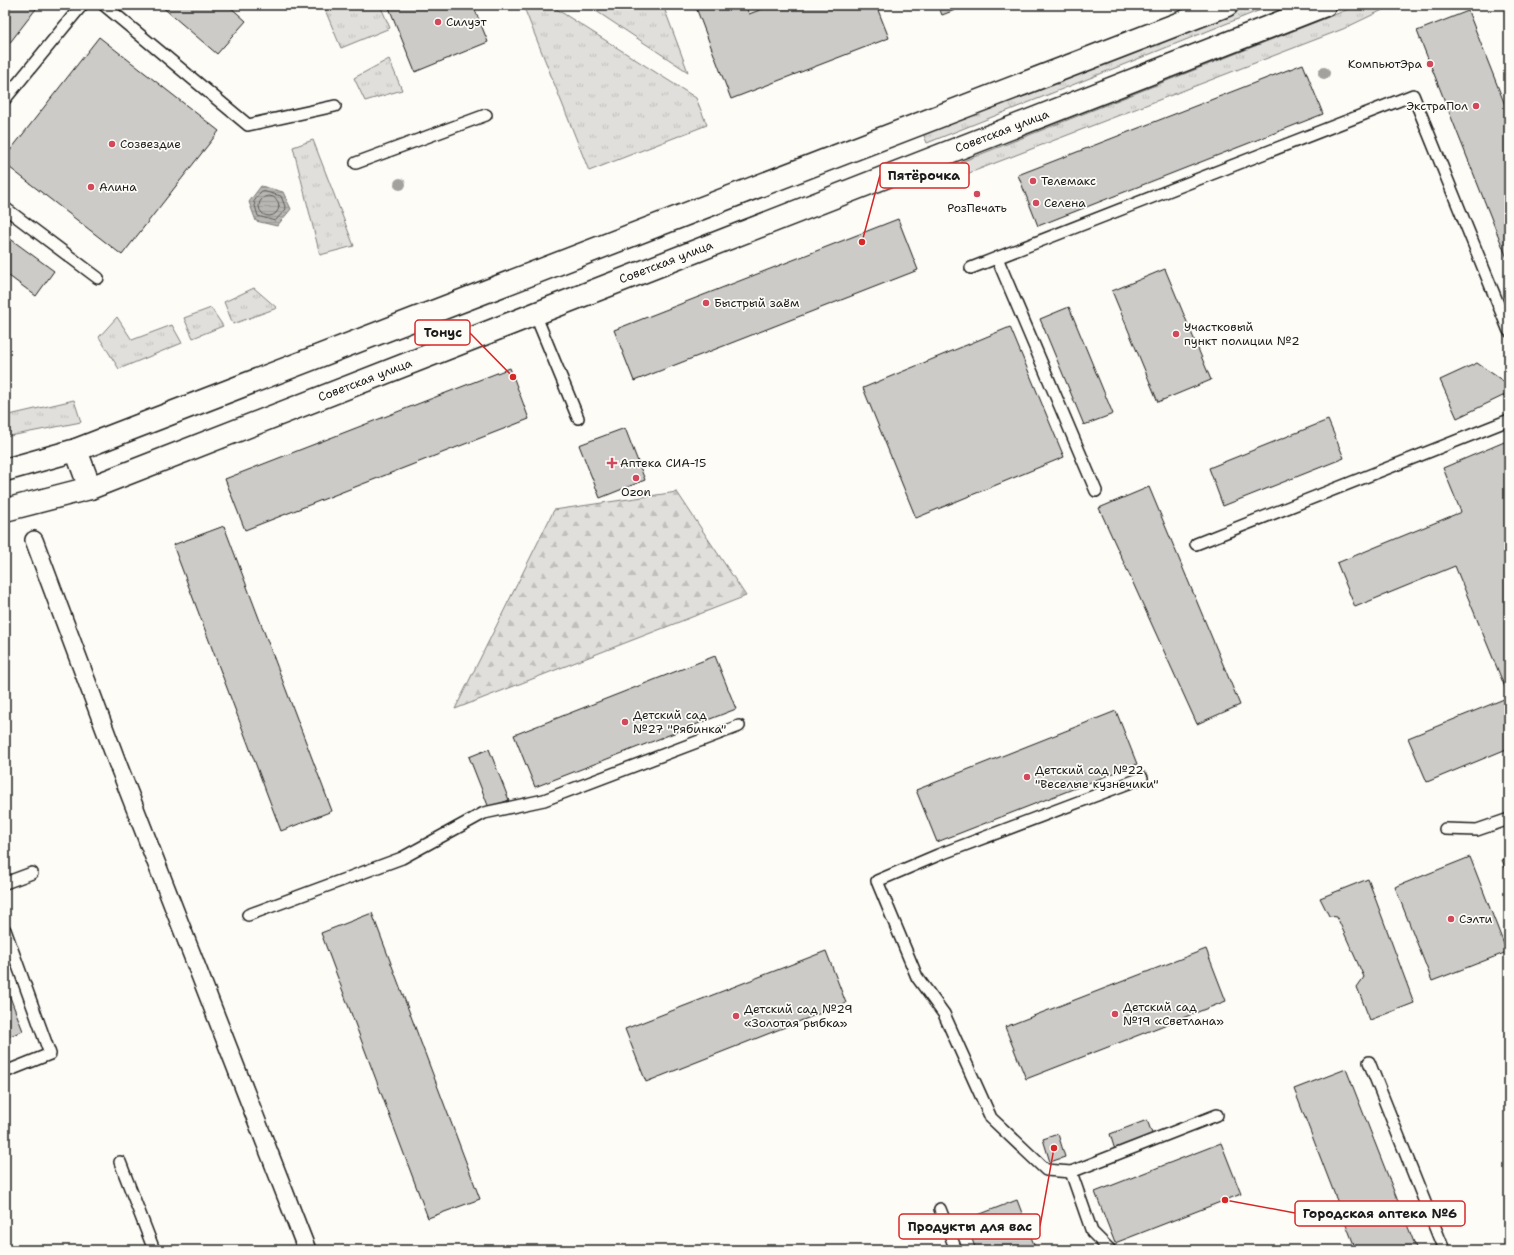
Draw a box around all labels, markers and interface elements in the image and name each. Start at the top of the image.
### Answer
place label: Силуэт [446,14,487,30]
marker: Силуэт [433,17,443,27]
place label: КомпьютЭра [1348,56,1423,72]
marker: КомпьютЭра [1425,59,1435,69]
place label: ЭкстраПол [1406,98,1468,114]
marker: ЭкстраПол [1471,101,1481,111]
street label: Советская улица [953,106,1052,156]
place label: Созвездие [120,136,181,152]
marker: Созвездие [107,139,117,149]
callout: Пятёрочка [880,163,969,188]
text: Пятёрочка [888,167,960,184]
place label: Телемакс [1041,173,1096,189]
marker: Телемакс [1028,176,1038,186]
place label: Алина [99,179,137,195]
marker: Алина [86,182,96,192]
marker: РозПечать [972,189,982,199]
place label: Селена [1044,195,1086,211]
marker: Селена [1031,198,1041,208]
place label: РозПечать [947,200,1007,216]
street label: Советская улица [617,237,716,287]
place label: Быстрый заём [714,295,799,311]
marker: Быстрый заём [701,298,711,308]
place label: Участковый пункт полиции №2 [1184,319,1300,349]
callout: Тонус [415,320,470,345]
text: Тонус [424,324,462,341]
marker: Участковый пункт полиции №2 [1171,329,1181,339]
street label: Советская улица [316,355,415,405]
place label: Аптека СИА-15 [620,455,706,471]
marker: Аптека СИА-15 [607,458,617,468]
marker: Ozon [631,473,641,483]
place label: Ozon [621,484,651,500]
place label: Детский сад №27 "Рябинка" [633,707,726,737]
marker: Детский сад №27 "Рябинка" [620,717,630,727]
place label: Детский сад №22 "Веселые кузнечики" [1035,762,1159,792]
marker: Детский сад №22 "Веселые кузнечики" [1022,772,1032,782]
place label: Сэлти [1459,911,1493,927]
marker: Сэлти [1446,914,1456,924]
place label: Детский сад №19 «Светлана» [1123,999,1224,1029]
place label: Детский сад №29 «Золотая рыбка» [744,1001,853,1031]
marker: Детский сад №19 «Светлана» [1110,1009,1120,1019]
marker: Детский сад №29 «Золотая рыбка» [731,1011,741,1021]
callout: Городская аптека №6 [1295,1201,1465,1226]
text: Городская аптека №6 [1303,1205,1457,1222]
callout: Продукты для вас [899,1214,1040,1239]
text: Продукты для вас [908,1218,1032,1235]

